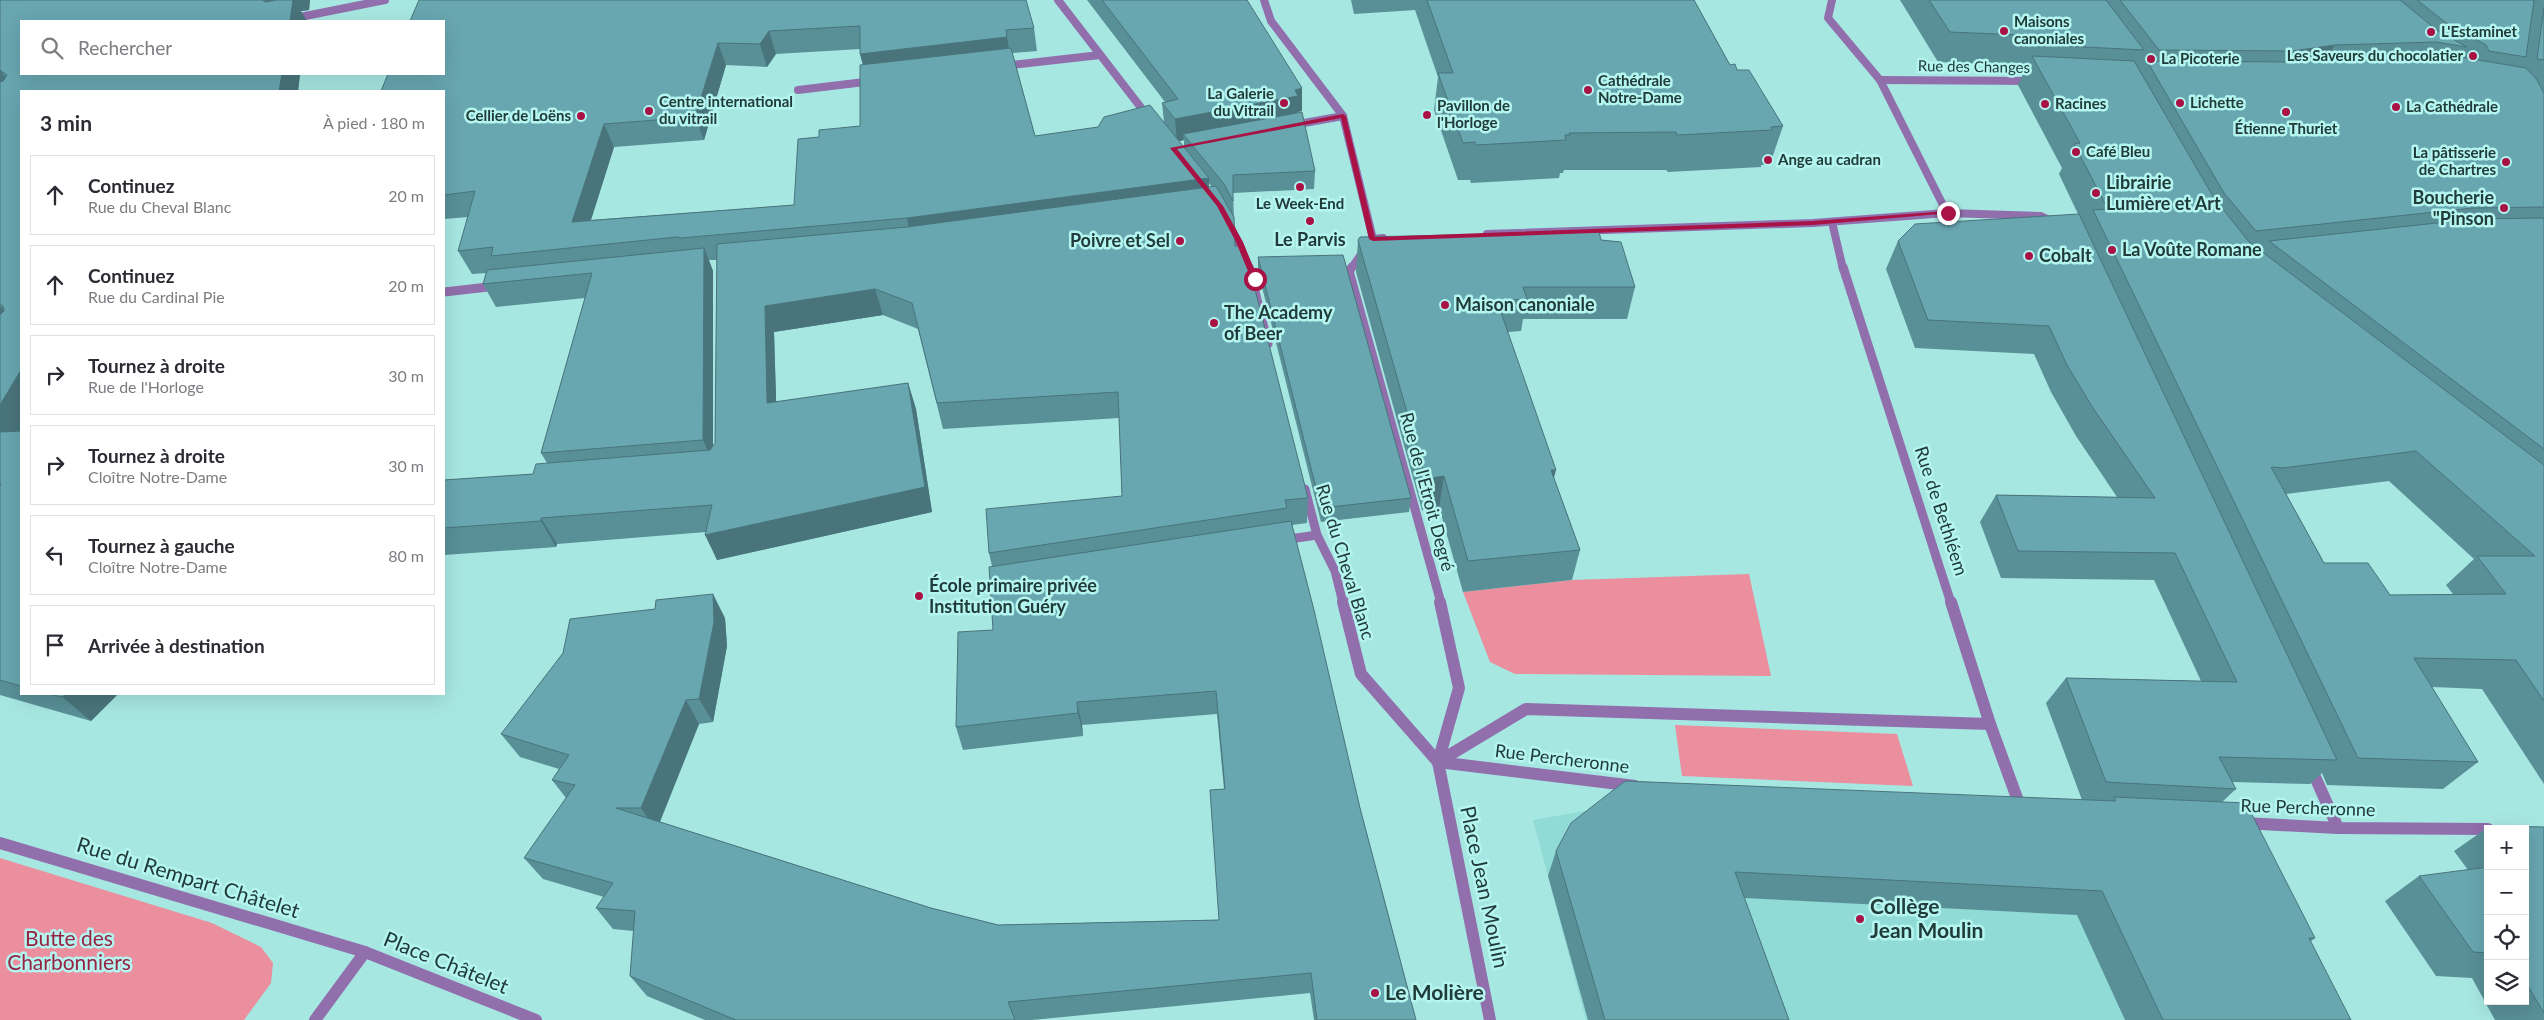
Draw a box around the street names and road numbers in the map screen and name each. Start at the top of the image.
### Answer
street label: Rue des Changes [1918,56,2030,76]
street label: Rue de l'Etroit Degré [1396,410,1460,574]
street label: Rue de Bethléem [1911,443,1973,578]
street label: Rue du Cheval Blanc [1312,481,1380,642]
street label: Rue Percheronne [1494,739,1631,777]
street label: Rue Percheronne [2240,794,2376,820]
street label: Place Jean Moulin [1456,803,1515,970]
street label: Rue du Rempart Châtelet [74,831,303,922]
street label: Place Châtelet [381,925,513,998]

